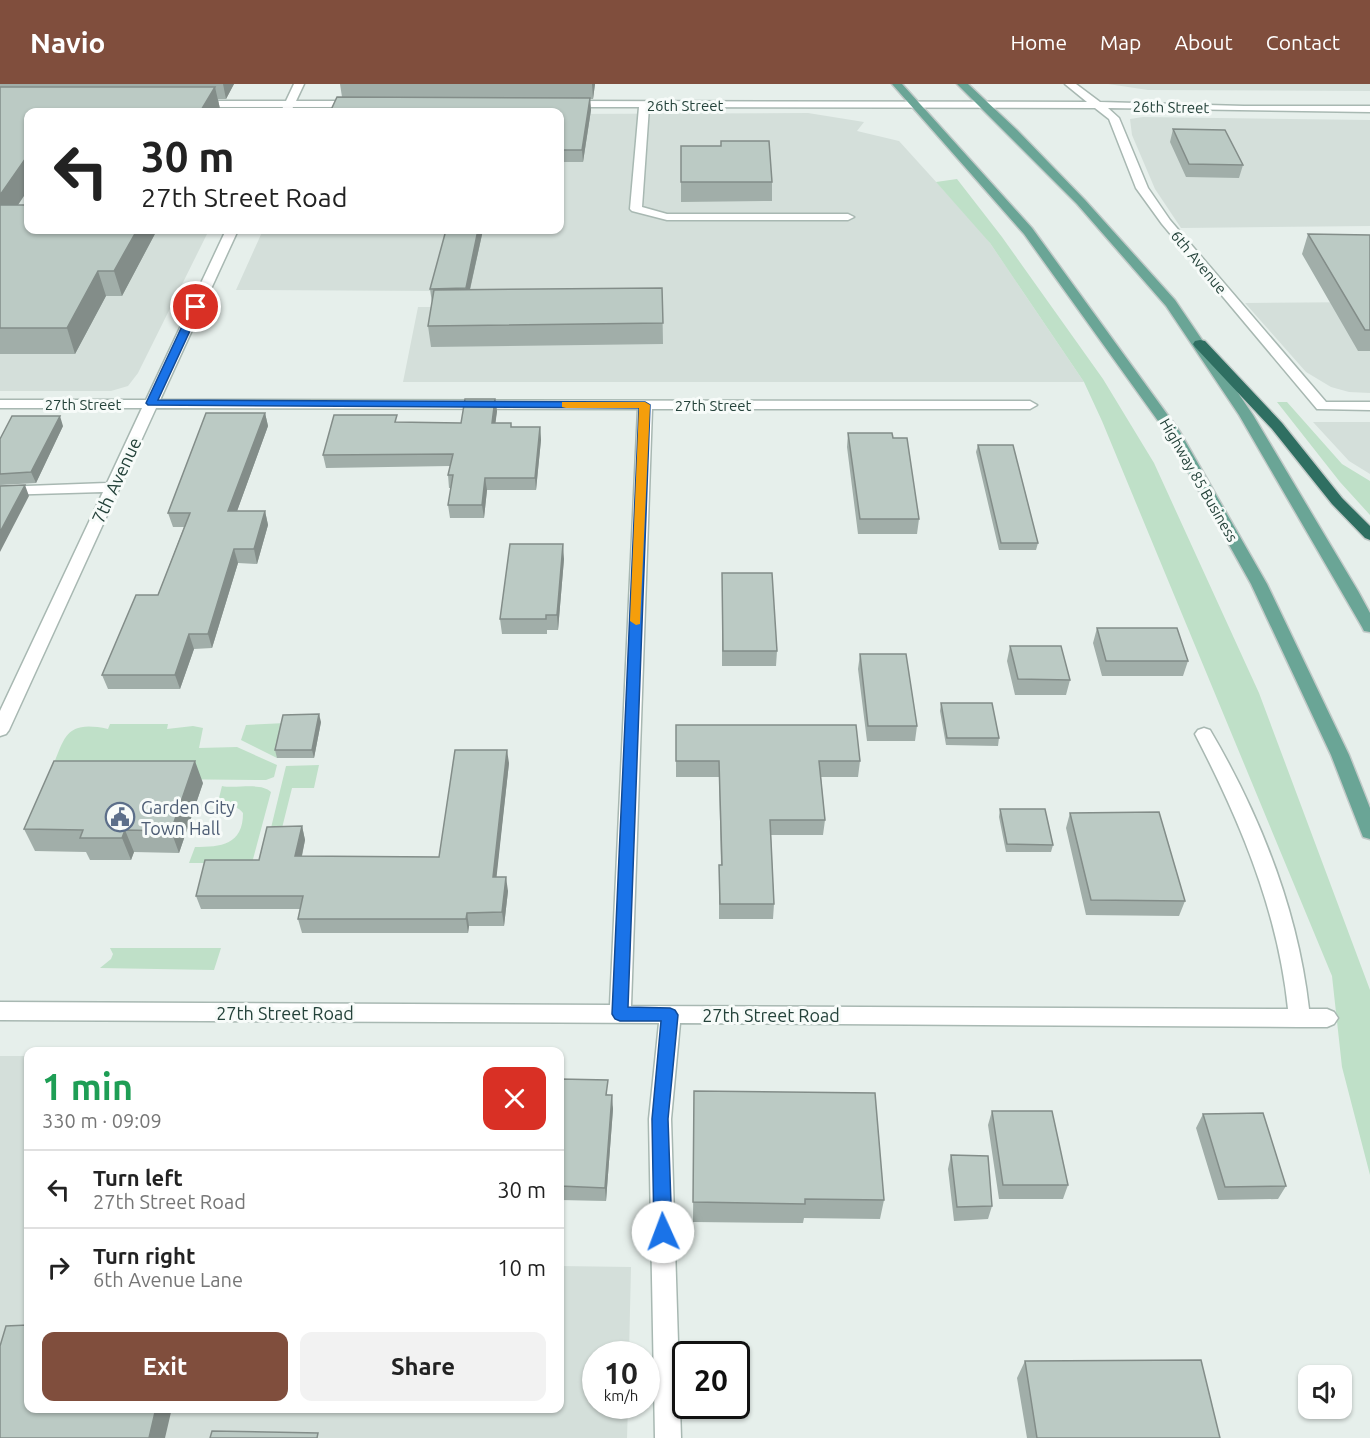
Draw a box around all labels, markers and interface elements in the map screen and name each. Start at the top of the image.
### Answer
text: Navio [30,27,105,58]
text: Home [1010,30,1067,54]
text: Map [1100,30,1141,54]
text: About [1174,30,1233,54]
text: Contact [1266,30,1340,54]
street label: 26th Street [647,97,723,114]
street label: 26th Street [1133,98,1210,116]
icon: left [42,132,120,210]
text: 30 m [141,133,235,180]
text: 27th Street Road [141,182,347,212]
street label: 6th Avenue [1168,227,1230,297]
pin [170,281,221,332]
icon: arrive [179,290,212,323]
street label: 27th Street [45,396,121,413]
street label: 27th Street [675,397,751,414]
street label: Highway 85 Business [1157,415,1241,545]
street label: 7th Avenue [87,434,145,526]
place label: Garden City Town Hall [141,797,235,838]
public building icon: Garden City Town Hall [104,801,136,833]
street label: 27th Street Road [216,1003,354,1023]
street label: 27th Street Road [702,1005,840,1025]
text: 1 min [42,1066,133,1107]
button: close [483,1067,546,1130]
text: 330 m · 09:09 [42,1109,162,1132]
text: Turn left [93,1165,183,1190]
icon: left [42,1173,75,1206]
text: 30 m [497,1177,546,1202]
text: 27th Street Road [93,1190,246,1213]
position arrow [631,1200,695,1264]
text: Turn right [93,1243,195,1268]
icon: right [42,1251,75,1284]
text: 10 m [497,1255,546,1280]
text: 6th Avenue Lane [93,1268,243,1291]
button: Exit [42,1332,288,1401]
button: Share [300,1332,546,1401]
speed limit sign: 20 [672,1341,750,1419]
text: 10 [604,1356,638,1390]
map controls [1298,1365,1352,1419]
button: sound [1298,1365,1352,1419]
text: km/h [604,1387,638,1404]

